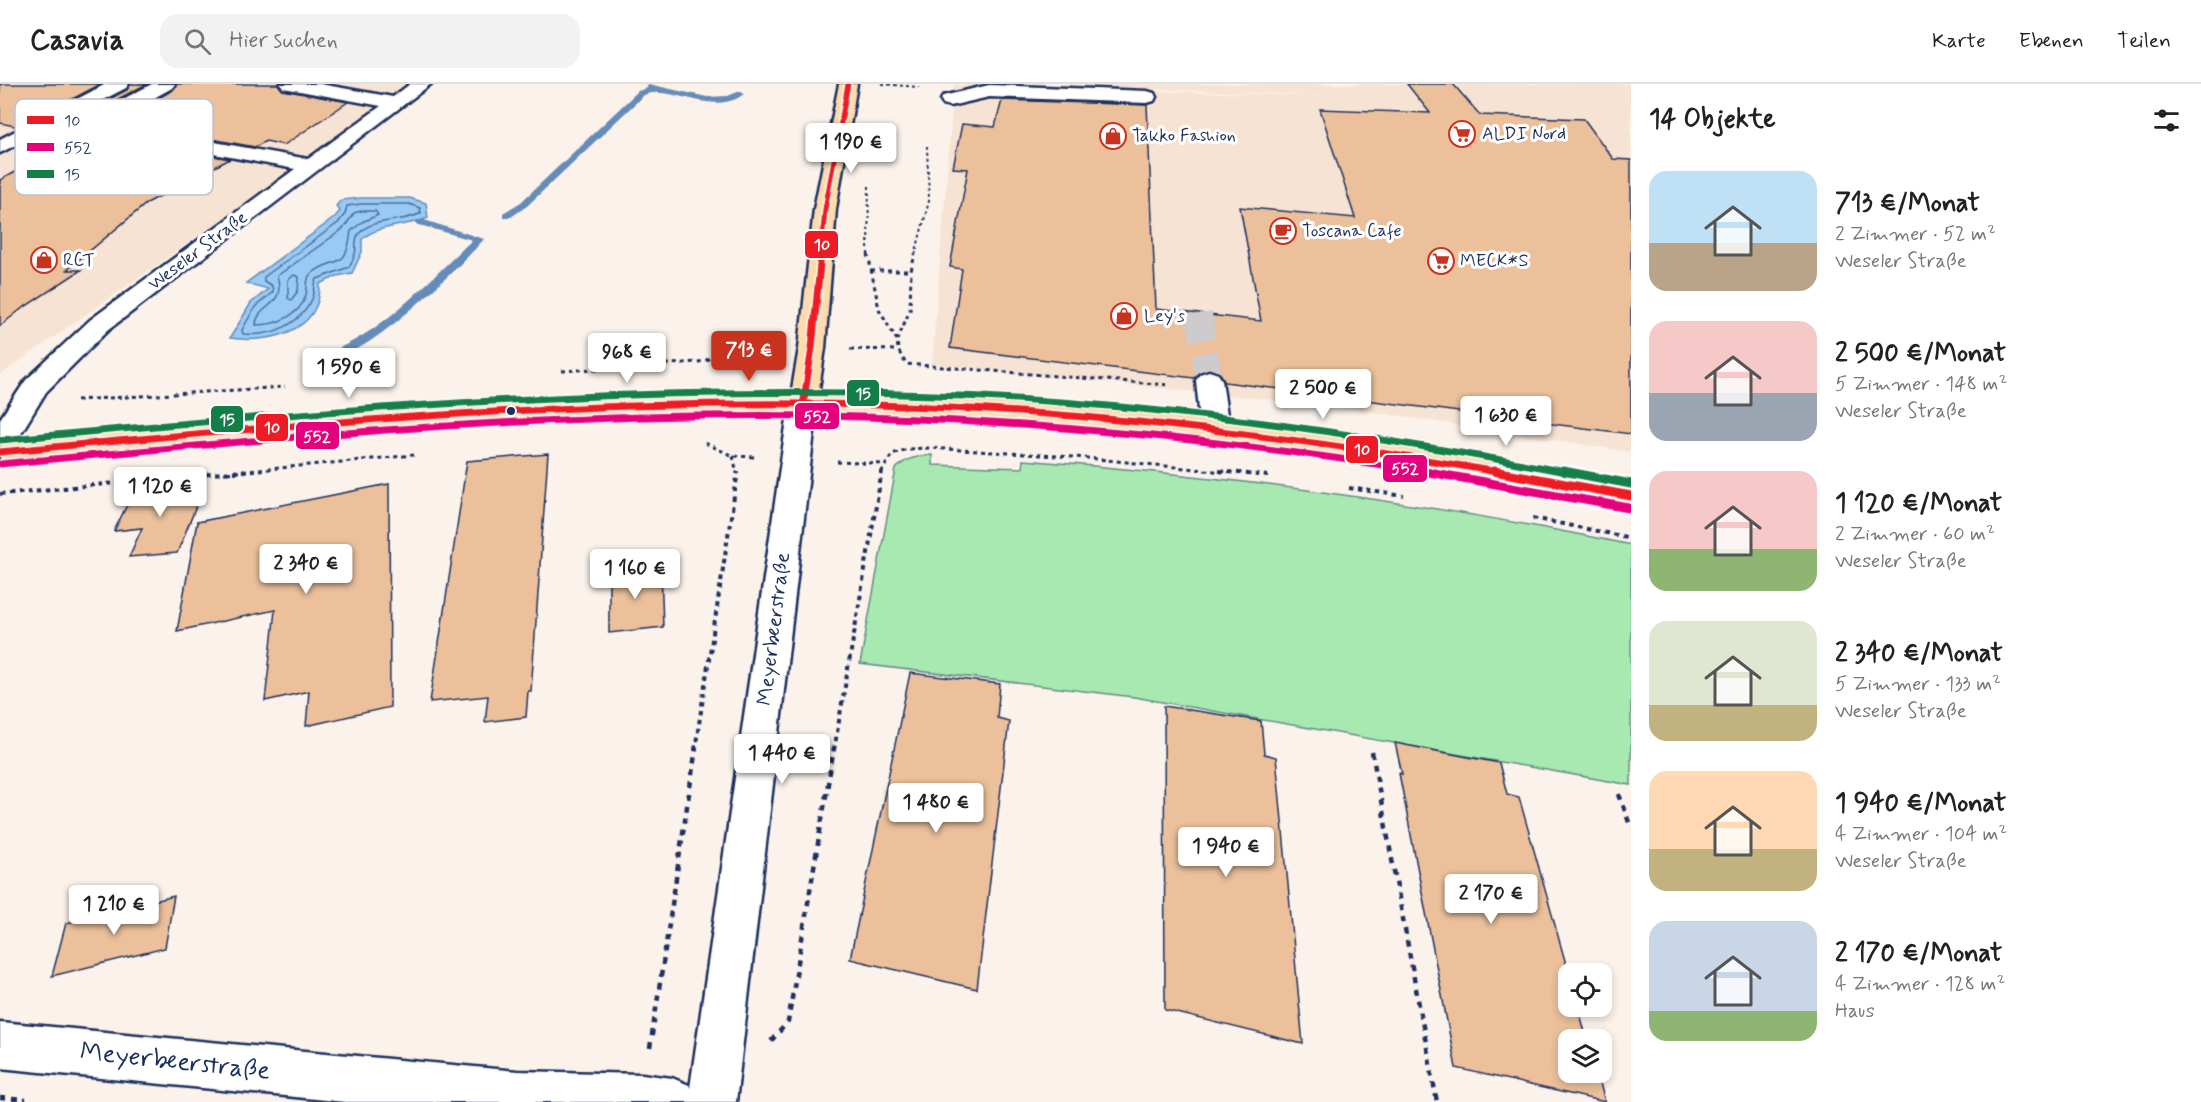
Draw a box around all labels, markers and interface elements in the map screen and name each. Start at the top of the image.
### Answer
search box [160,14,580,68]
text: Casavia [30,23,124,60]
icon: search [181,25,214,58]
text: Hier suchen [229,27,338,55]
text: Karte [1932,27,1986,55]
text: Ebenen [2019,27,2084,55]
text: Teilen [2117,27,2171,55]
legend [15,99,213,195]
text: 14 Objekte [1649,103,1776,137]
icon: filters [2150,104,2183,137]
text: 10 [64,111,80,132]
supermarket icon: ALDI Nord [1447,119,1477,149]
shop icon: Takko Fashion [1098,121,1128,151]
place label: ALDI Nord [1482,122,1566,146]
pin: 1 190 € [796,123,906,174]
place label: Takko Fashion [1132,124,1236,148]
text: 1 190 € [819,129,883,156]
text: 552 [64,138,92,159]
text: 15 [64,165,80,186]
text: 713 €/Monat [1835,187,1980,221]
icon: home [1697,195,1769,267]
street label: Weseler Straße [143,206,253,296]
cafe icon: Toscana Cafe [1268,216,1298,246]
place label: Toscana Cafe [1302,219,1402,243]
text: 2 Zimmer · 52 m² [1835,221,1996,248]
line badge: 10 [804,230,839,259]
text: 10 [814,235,830,256]
shop icon: RCT [29,245,59,275]
supermarket icon: MECK*S [1426,246,1456,276]
place label: RCT [63,248,95,272]
text: Weseler Straße [1835,248,1967,275]
place label: MECK*S [1460,249,1528,273]
shop icon: Ley's [1109,301,1139,331]
place label: Ley's [1144,304,1185,328]
pin: 713 € [707,331,791,382]
pin: 968 € [585,333,669,384]
text: 713 € [725,337,773,364]
text: 2 500 €/Monat [1835,337,2006,371]
text: 968 € [602,339,652,366]
icon: home [1697,345,1769,417]
pin: 1 590 € [294,348,404,399]
text: 1 590 € [316,354,382,381]
pin: 2 500 € [1268,369,1378,420]
text: 5 Zimmer · 148 m² [1835,371,2007,398]
text: 2 500 € [1289,375,1357,402]
line badge: 15 [846,379,880,407]
text: 15 [855,384,871,405]
pin: 1 630 € [1451,396,1561,447]
text: Weseler Straße [1835,398,1967,425]
line badge: 552 [794,402,840,430]
text: 1 630 € [1474,402,1538,429]
line badge: 15 [210,405,244,433]
unlabelled marker [505,405,517,417]
text: 552 [803,407,831,428]
text: 15 [219,410,235,431]
line badge: 10 [255,413,289,442]
text: 10 [264,418,280,439]
line badge: 552 [295,421,340,450]
text: 552 [303,427,331,448]
line badge: 10 [1345,435,1379,464]
text: 10 [1354,440,1370,461]
line badge: 552 [1382,454,1428,483]
text: 552 [1391,459,1419,480]
pin: 1 120 € [105,467,215,518]
text: 1 120 € [128,473,192,500]
text: 1 120 €/Monat [1835,487,2002,521]
icon: home [1697,495,1769,567]
text: 2 Zimmer · 60 m² [1835,521,1995,548]
pin: 2 340 € [251,544,361,595]
text: Weseler Straße [1835,548,1967,575]
pin: 1 160 € [580,549,690,600]
text: 2 340 € [273,550,339,577]
street label: Meyerbeerstraße [751,551,797,707]
text: 1 160 € [604,555,666,582]
text: 2 340 €/Monat [1835,637,2003,671]
icon: home [1697,645,1769,717]
text: 5 Zimmer · 133 m² [1835,671,2001,698]
text: Weseler Straße [1835,698,1967,725]
pin: 1 440 € [727,734,837,785]
text: 1 440 € [748,740,816,767]
pin: 1 480 € [881,783,991,834]
text: 1 940 €/Monat [1835,787,2006,821]
text: 1 480 € [903,789,970,816]
icon: home [1697,795,1769,867]
text: 4 Zimmer · 104 m² [1835,821,2007,848]
pin: 1 940 € [1171,827,1281,878]
text: 1 940 € [1192,833,1260,860]
text: Weseler Straße [1835,848,1967,875]
pin: 2 170 € [1436,874,1546,925]
text: 2 170 € [1459,880,1523,907]
pin: 1 210 € [59,885,169,936]
text: 1 210 € [83,891,145,918]
text: 2 170 €/Monat [1835,937,2002,971]
icon: home [1697,945,1769,1017]
map controls [1558,963,1612,1083]
button: locate [1558,963,1612,1017]
text: 4 Zimmer · 128 m² [1835,971,2005,998]
text: Haus [1835,998,1875,1025]
button: layers [1558,1029,1612,1083]
street label: Meyerbeerstraße [78,1035,272,1089]

